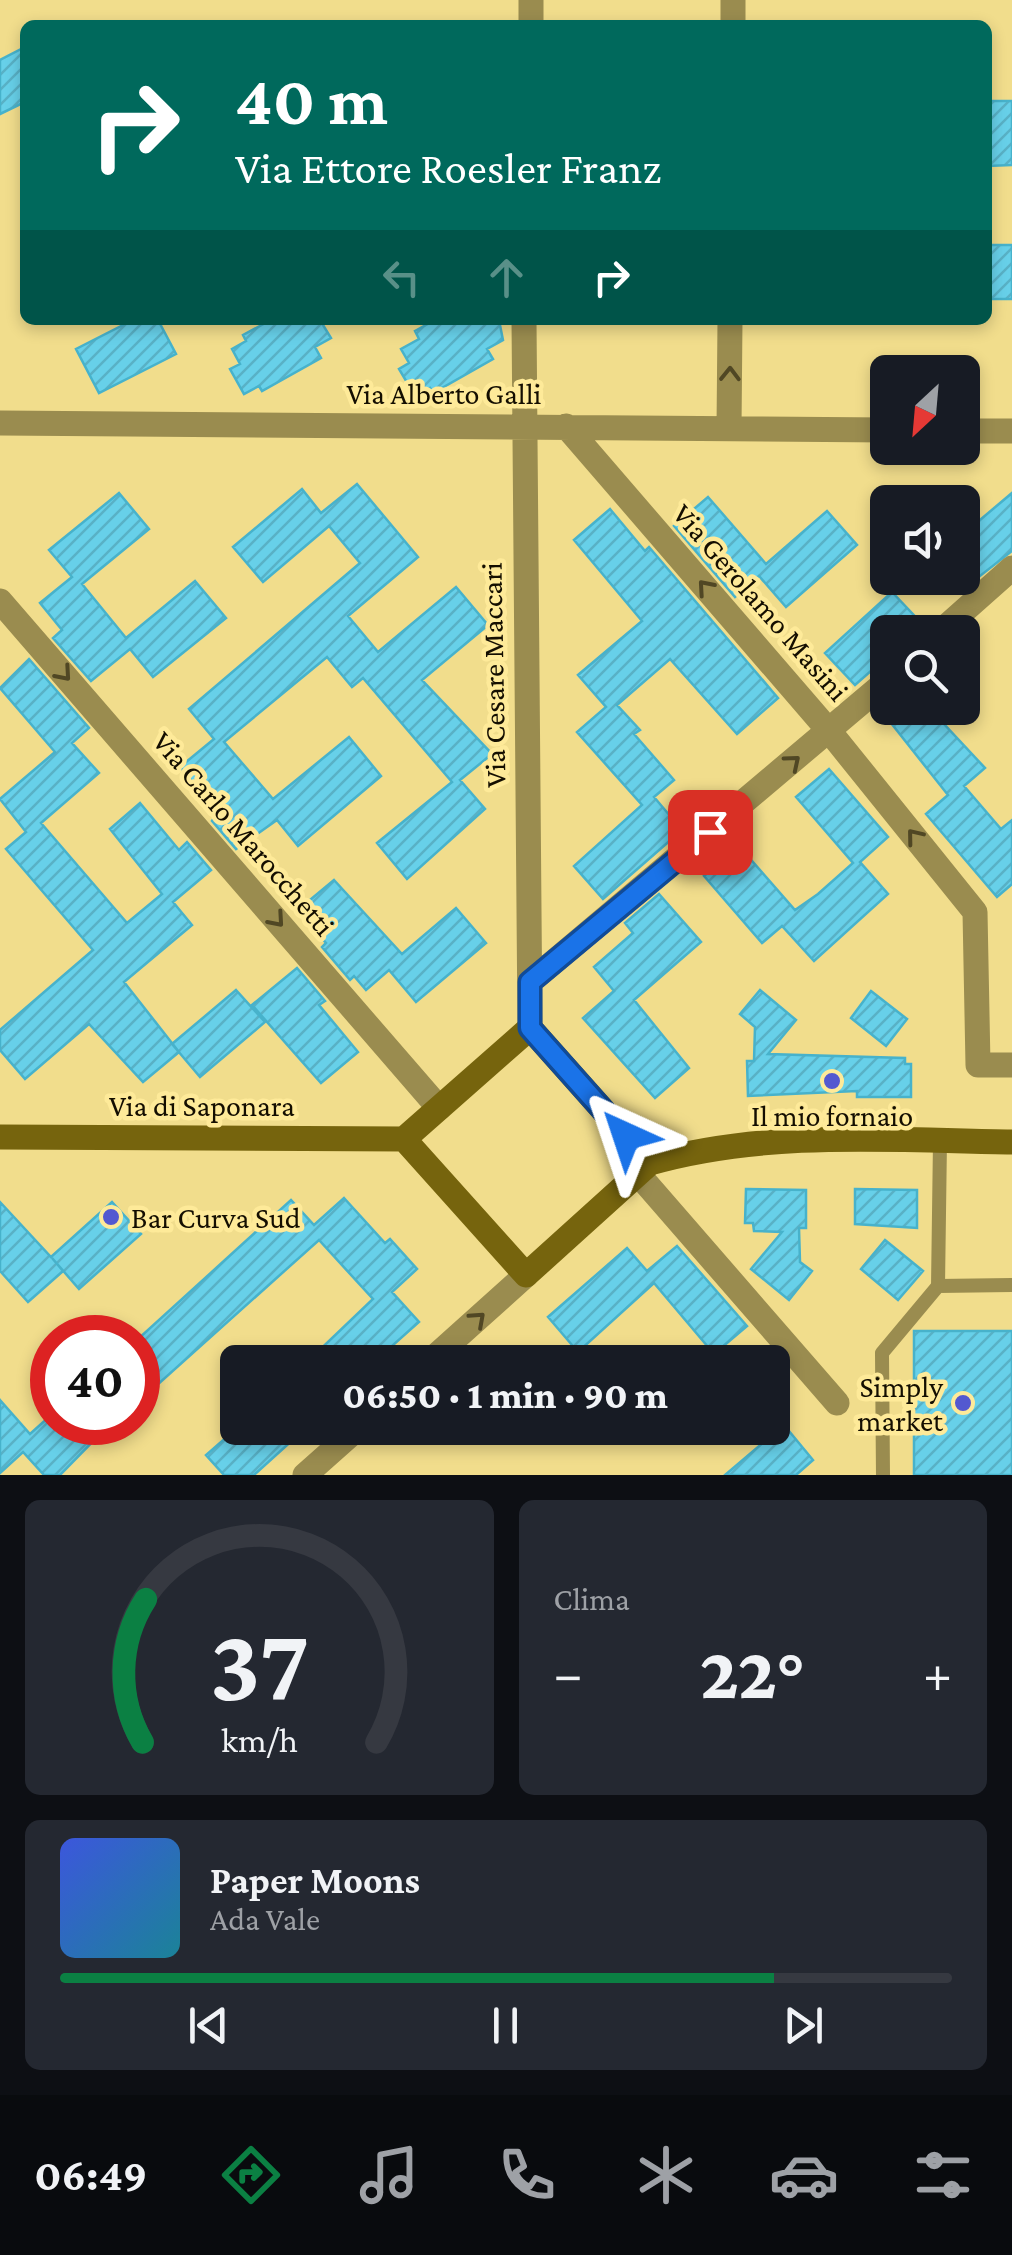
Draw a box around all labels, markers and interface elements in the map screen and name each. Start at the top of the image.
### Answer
icon: right [70,60,200,190]
text: 40 m [235,61,388,139]
text: Via Ettore Roesler Franz [235,143,662,193]
icon: left [374,250,429,305]
icon: ahead [479,250,534,305]
icon: right [584,250,639,305]
north arrow [870,355,980,465]
map controls [870,355,980,725]
one-way arrow [719,365,740,381]
street label: Via Alberto Galli [347,377,542,410]
button: sound [870,485,980,595]
street label: Via Gerolamo Masini [667,497,856,707]
street label: Via Cesare Maccari [475,562,511,788]
one-way arrow [699,580,717,598]
button: search [870,615,980,725]
one-way arrow [52,663,70,681]
street label: Via Carlo Marocchetti [146,724,342,942]
one-way arrow [782,756,800,774]
pin [668,790,753,875]
icon: arrive [683,805,738,860]
one-way arrow [908,829,926,847]
one-way arrow [265,908,283,927]
marker: Il mio fornaio [821,1070,843,1092]
position arrow [574,1084,678,1188]
street label: Via di Saponara [109,1089,295,1123]
place label: Il mio fornaio [751,1099,913,1132]
place label: Bar Curva Sud [131,1201,301,1234]
marker: Bar Curva Sud [100,1206,122,1228]
one-way arrow [466,1312,485,1330]
speed limit sign: 40 [30,1315,160,1445]
place label: Simply market [857,1370,944,1437]
text: 06:50 · 1 min · 90 m [342,1374,668,1416]
marker: Simply market [952,1392,974,1414]
text: Clima [554,1581,630,1617]
text: 37 [209,1607,309,1722]
text: 22° [700,1631,806,1714]
text: − [554,1643,583,1704]
text: + [923,1643,952,1704]
text: km/h [221,1720,298,1760]
text: Paper Moons [210,1859,420,1901]
text: Ada Vale [210,1901,320,1937]
icon: previous [181,1998,236,2053]
icon: pause [478,1998,533,2053]
icon: next [776,1998,831,2053]
icon: directions [216,2140,286,2210]
icon: music [354,2140,424,2210]
icon: phone [492,2140,562,2210]
icon: climate [631,2140,701,2210]
icon: car [769,2140,839,2210]
icon: filters [908,2140,978,2210]
text: 06:49 [34,2150,147,2200]

